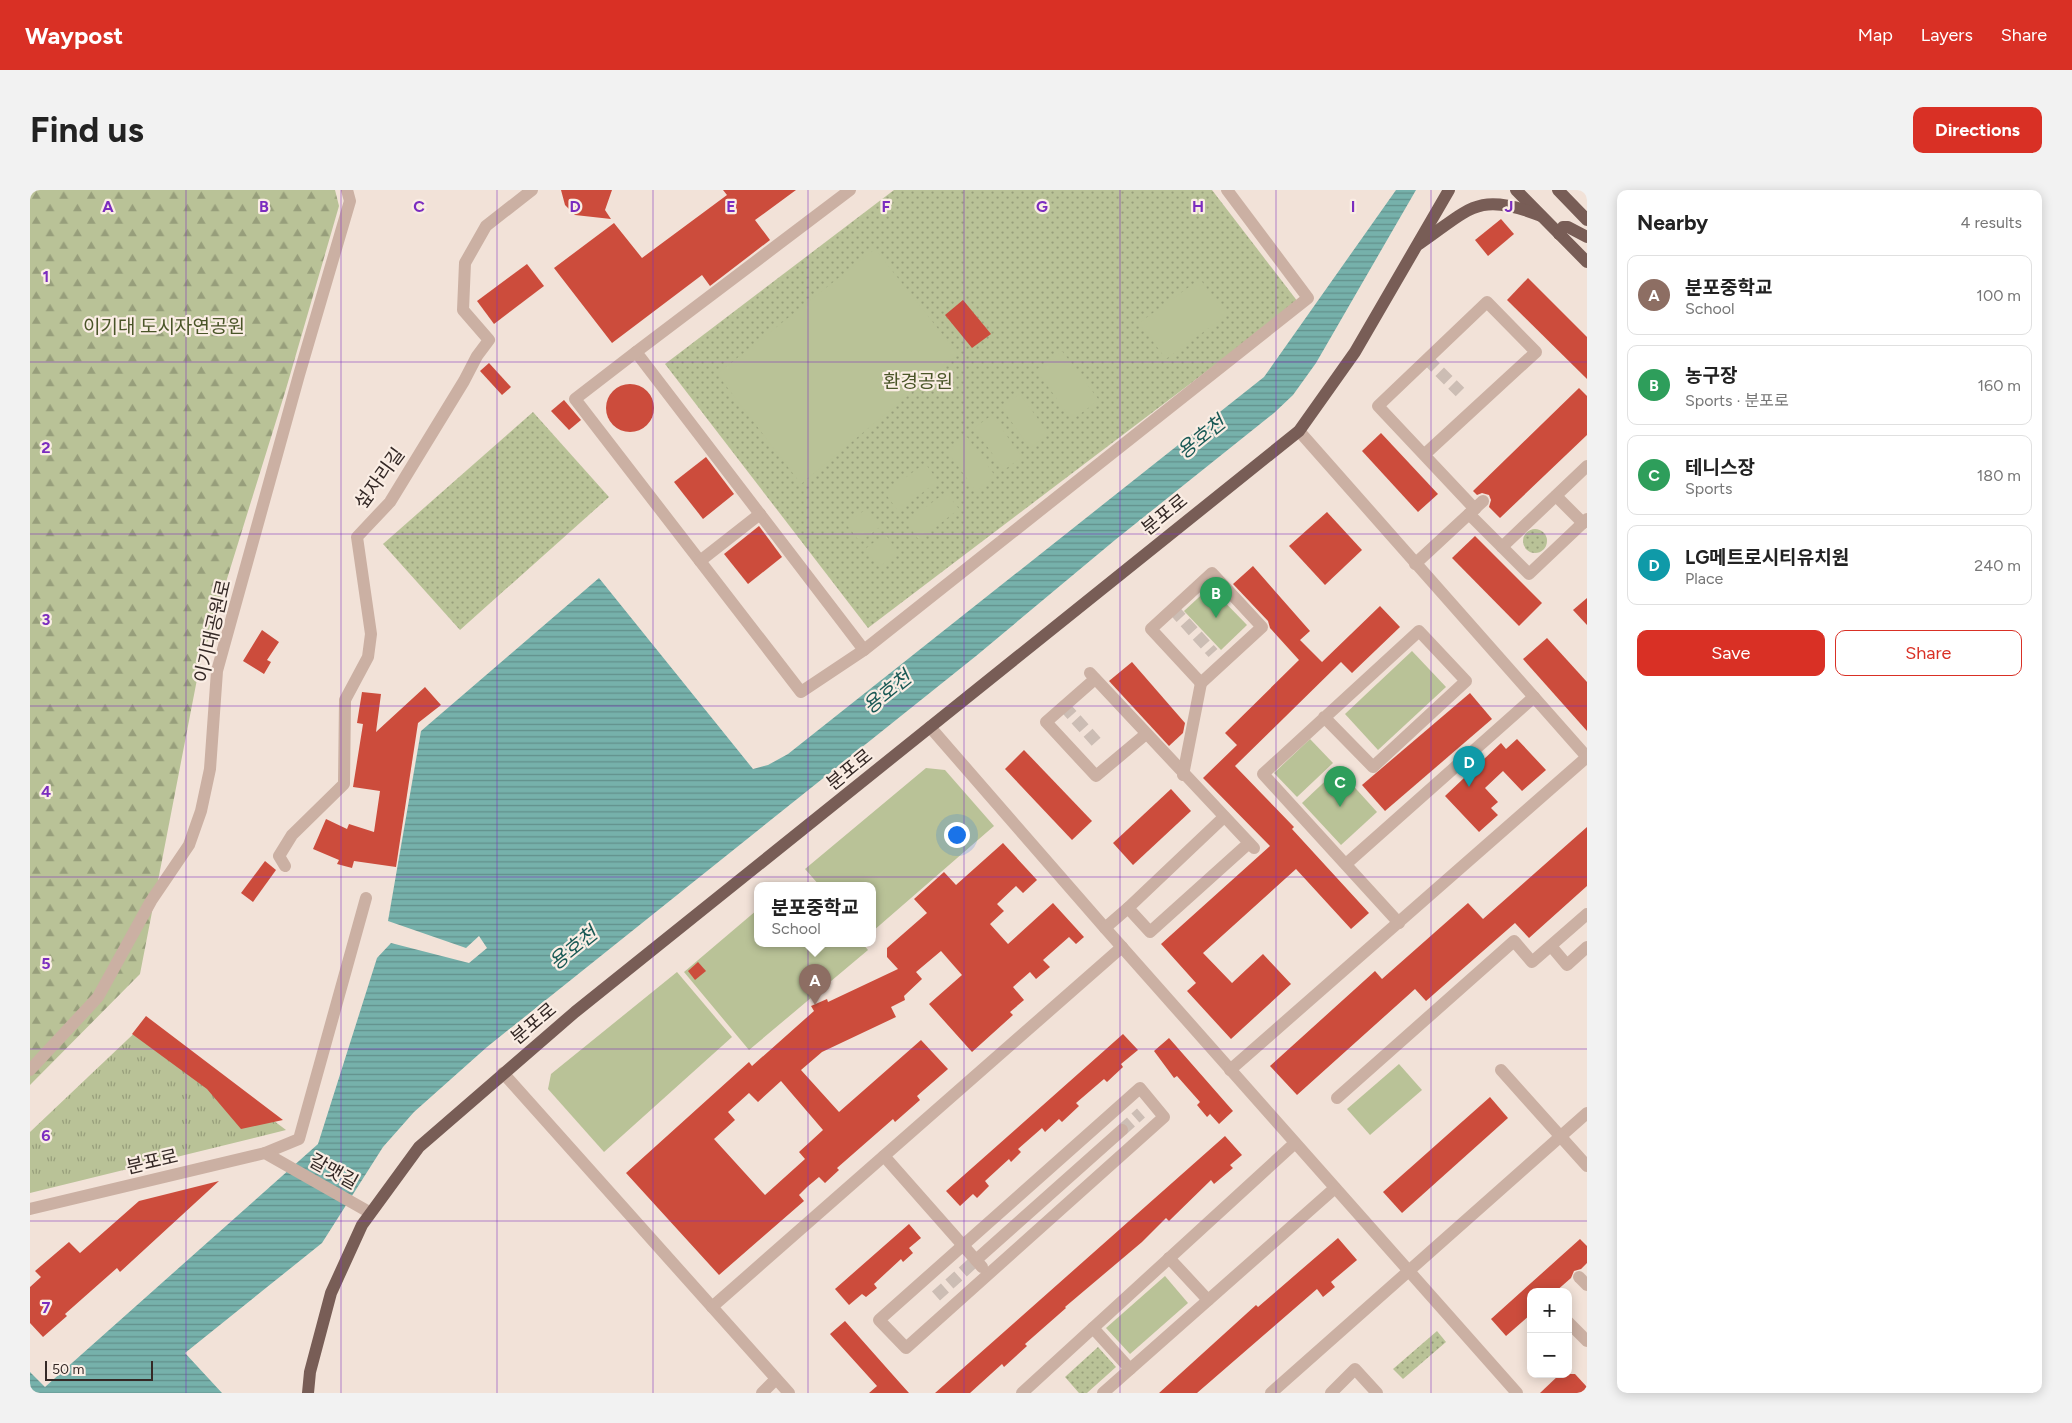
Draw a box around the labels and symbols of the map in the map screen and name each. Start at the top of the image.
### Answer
text: A [102,197,114,216]
text: B [259,197,269,216]
text: C [413,197,425,216]
text: D [569,197,581,216]
text: E [726,197,736,216]
text: F [882,197,891,216]
text: G [1036,197,1048,216]
text: H [1192,197,1204,216]
text: I [1351,197,1355,216]
text: J [1505,197,1513,216]
text: 1 [43,267,49,286]
park label: 이기대 도시자연공원 [83,315,245,338]
park label: 환경공원 [883,370,953,393]
water label: 용호천 [1172,409,1232,464]
text: 2 [41,438,51,457]
street label: 섶자리길 [350,443,409,513]
street label: 분포로 [1137,489,1192,540]
street label: 이기대공원로 [189,577,235,685]
pin: B [1200,577,1232,618]
text: 3 [42,610,51,629]
water label: 용호천 [858,664,918,719]
street label: 분포로 [822,744,877,795]
pin: D [1453,746,1485,787]
pin: C [1324,766,1356,807]
text: 4 [41,782,51,801]
your location [944,822,970,848]
water label: 용호천 [544,920,604,975]
text: 5 [41,954,51,973]
pin: A [799,964,831,1005]
street label: 분포로 [506,998,561,1049]
text: 6 [41,1126,51,1145]
street label: 분포로 [124,1144,180,1179]
street label: 갈맷길 [305,1149,362,1194]
text: 7 [42,1298,51,1317]
scale bar [45,1358,152,1381]

